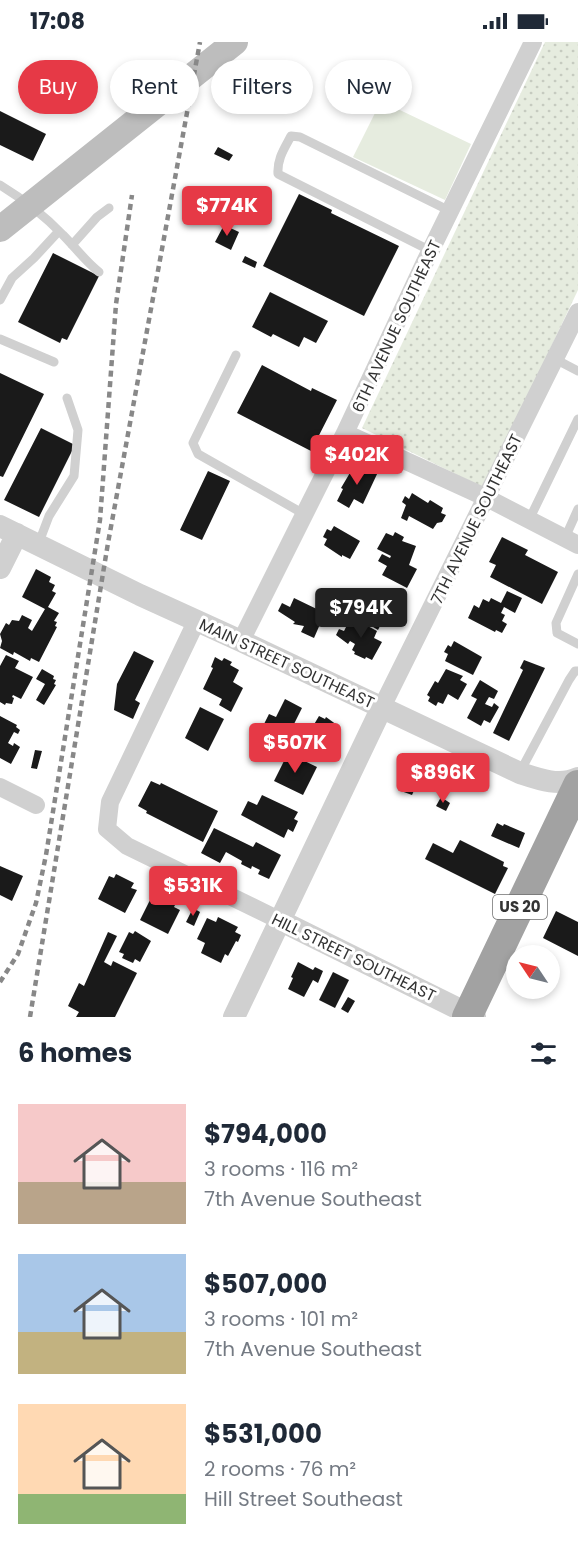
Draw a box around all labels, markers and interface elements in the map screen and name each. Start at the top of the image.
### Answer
text: 17:08 [30,6,85,37]
chip: Buy [18,60,98,114]
chip: Rent [110,60,199,114]
chip: Filters [211,60,313,114]
chip: New [325,60,412,114]
pin: $774K [185,186,269,237]
text: $774K [196,191,258,219]
street label: 6TH AVENUE SOUTHEAST [346,236,447,416]
street label: 7TH AVENUE SOUTHEAST [425,430,528,608]
pin: $402K [315,435,399,486]
text: $402K [324,440,390,468]
pin: $794K [319,588,403,639]
text: $794K [329,593,393,621]
street label: MAIN STREET SOUTHEAST [196,613,378,714]
pin: $507K [253,723,337,774]
text: $507K [263,728,327,756]
pin: $896K [401,753,485,804]
text: $896K [410,758,476,786]
pin: $531K [151,866,235,917]
text: $531K [163,871,223,899]
road number: US 20 [493,895,547,919]
street label: HILL STREET SOUTHEAST [268,908,440,1007]
north arrow [506,945,560,999]
map controls [506,945,560,999]
text: 6 homes [18,1035,132,1071]
icon: filters [527,1037,560,1070]
text: $794,000 [204,1116,327,1152]
icon: home [66,1128,138,1200]
text: 3 rooms · 116 m² [204,1155,358,1183]
text: 7th Avenue Southeast [204,1185,422,1213]
text: $507,000 [204,1266,327,1302]
icon: home [66,1278,138,1350]
text: 3 rooms · 101 m² [204,1305,358,1333]
text: 7th Avenue Southeast [204,1335,422,1363]
text: $531,000 [204,1416,322,1452]
icon: home [66,1428,138,1500]
text: 2 rooms · 76 m² [204,1455,356,1483]
text: Hill Street Southeast [204,1485,403,1513]

